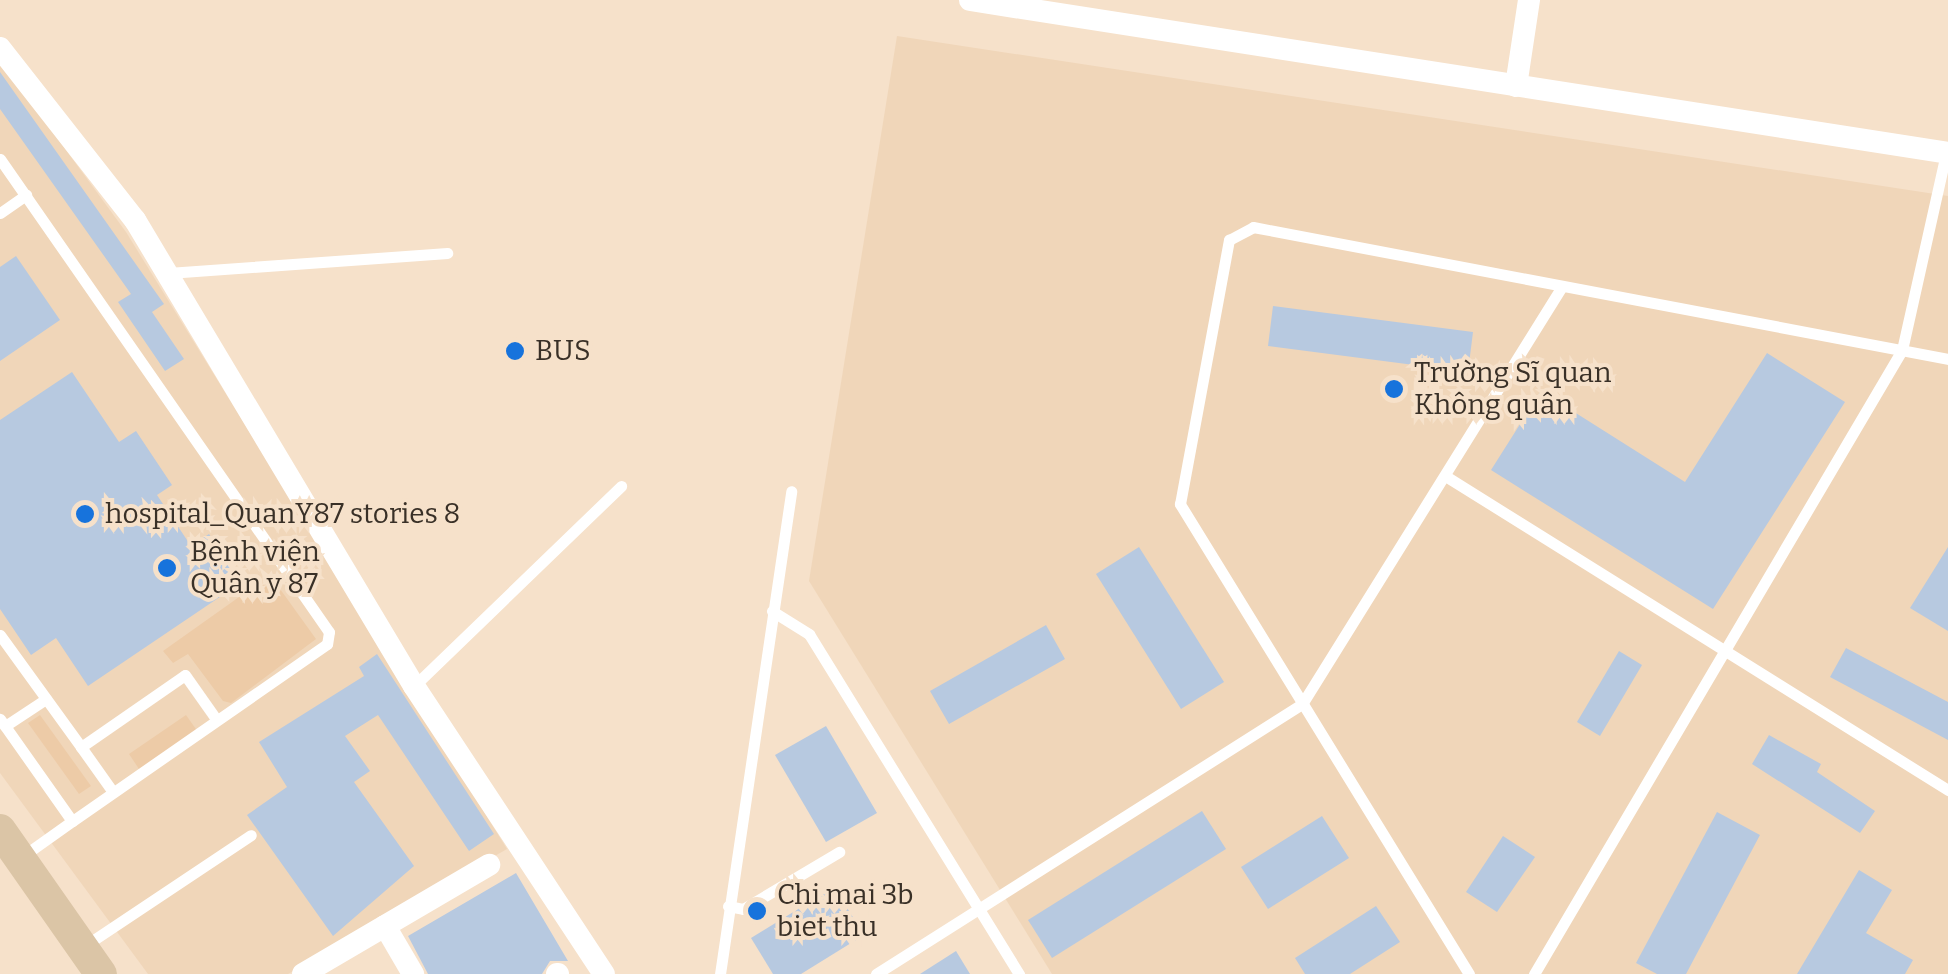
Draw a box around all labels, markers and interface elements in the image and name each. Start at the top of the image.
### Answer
place label: BUS [535,334,591,368]
marker: BUS [504,340,526,362]
place label: Trường Sĩ quan Không quân [1414,356,1612,422]
marker: Trường Sĩ quan Không quân [1383,378,1405,400]
place label: hospital_QuanY87 stories 8 [105,497,460,531]
marker: hospital_QuanY87 stories 8 [74,503,96,525]
place label: Bệnh viện Quân y 87 [190,535,320,601]
marker: Bệnh viện Quân y 87 [154,555,180,581]
place label: Chi mai 3b biet thu [777,878,913,944]
marker: Chi mai 3b biet thu [746,900,768,922]

